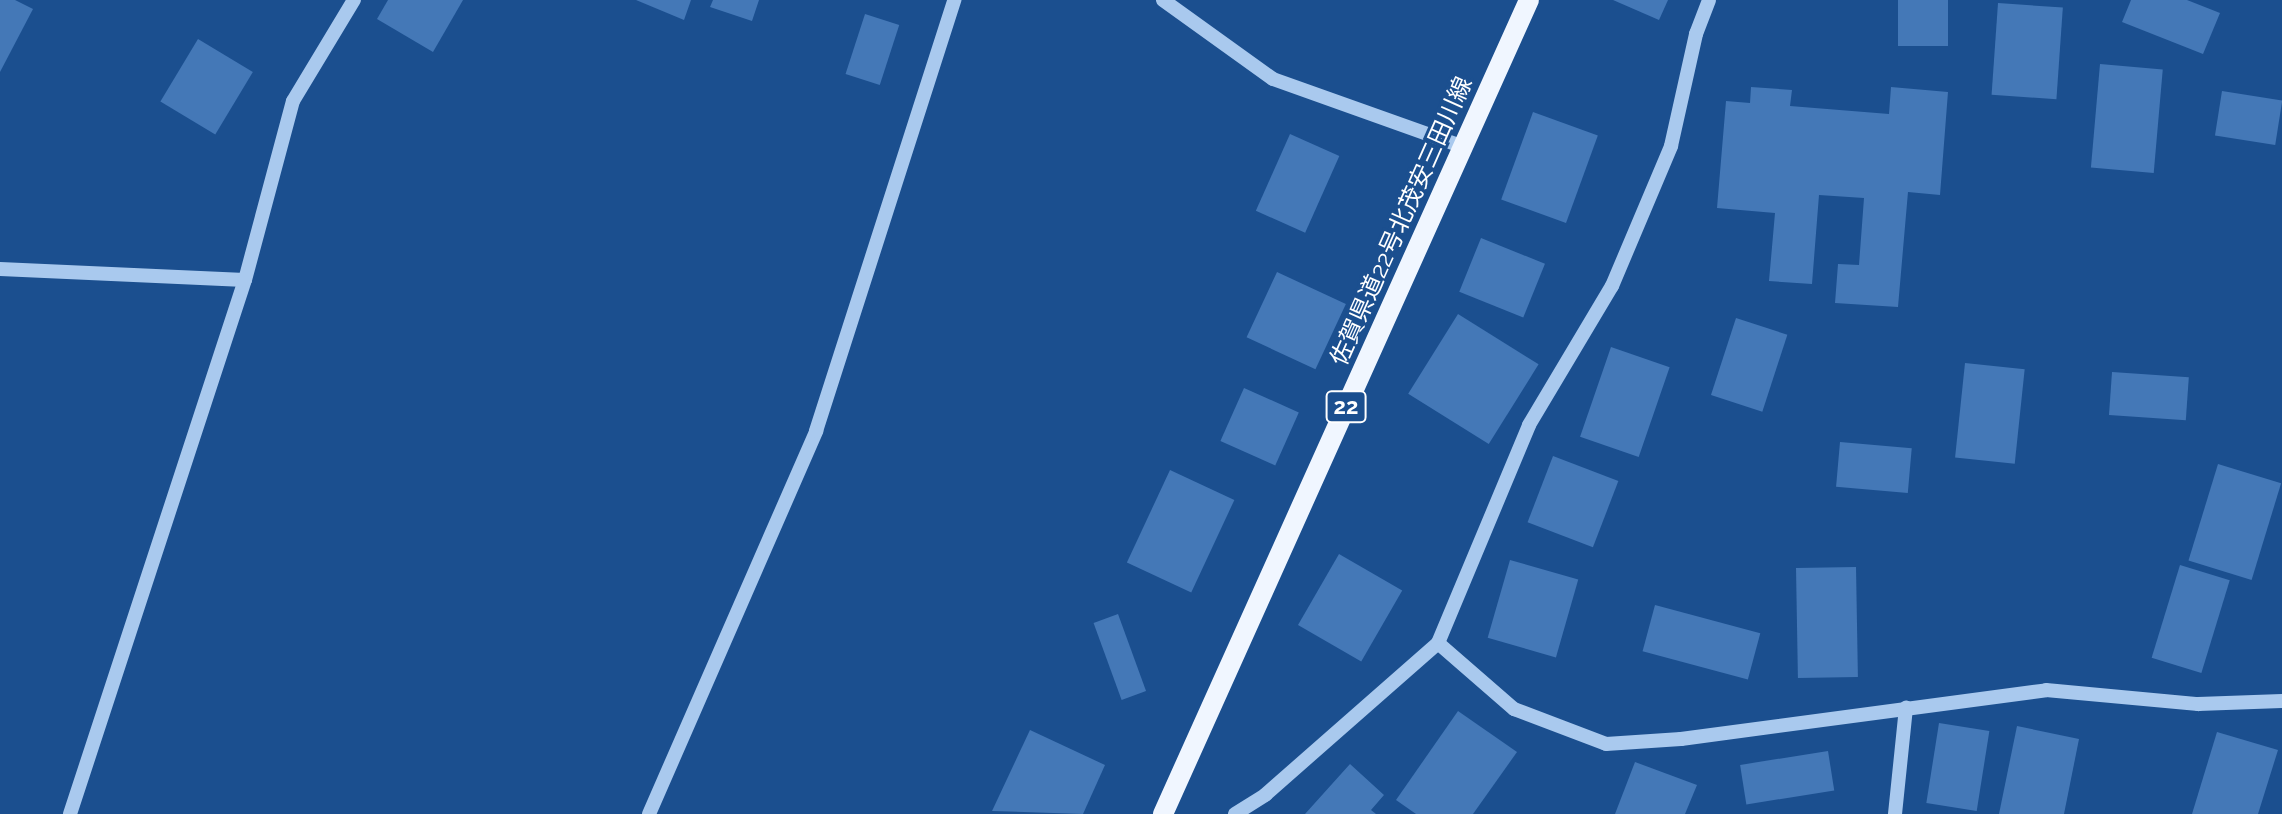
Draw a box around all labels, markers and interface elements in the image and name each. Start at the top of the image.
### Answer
street label: 佐賀県道22号北茂安三田川線 [1324,72,1478,370]
road number: 22 [1324,389,1368,425]

